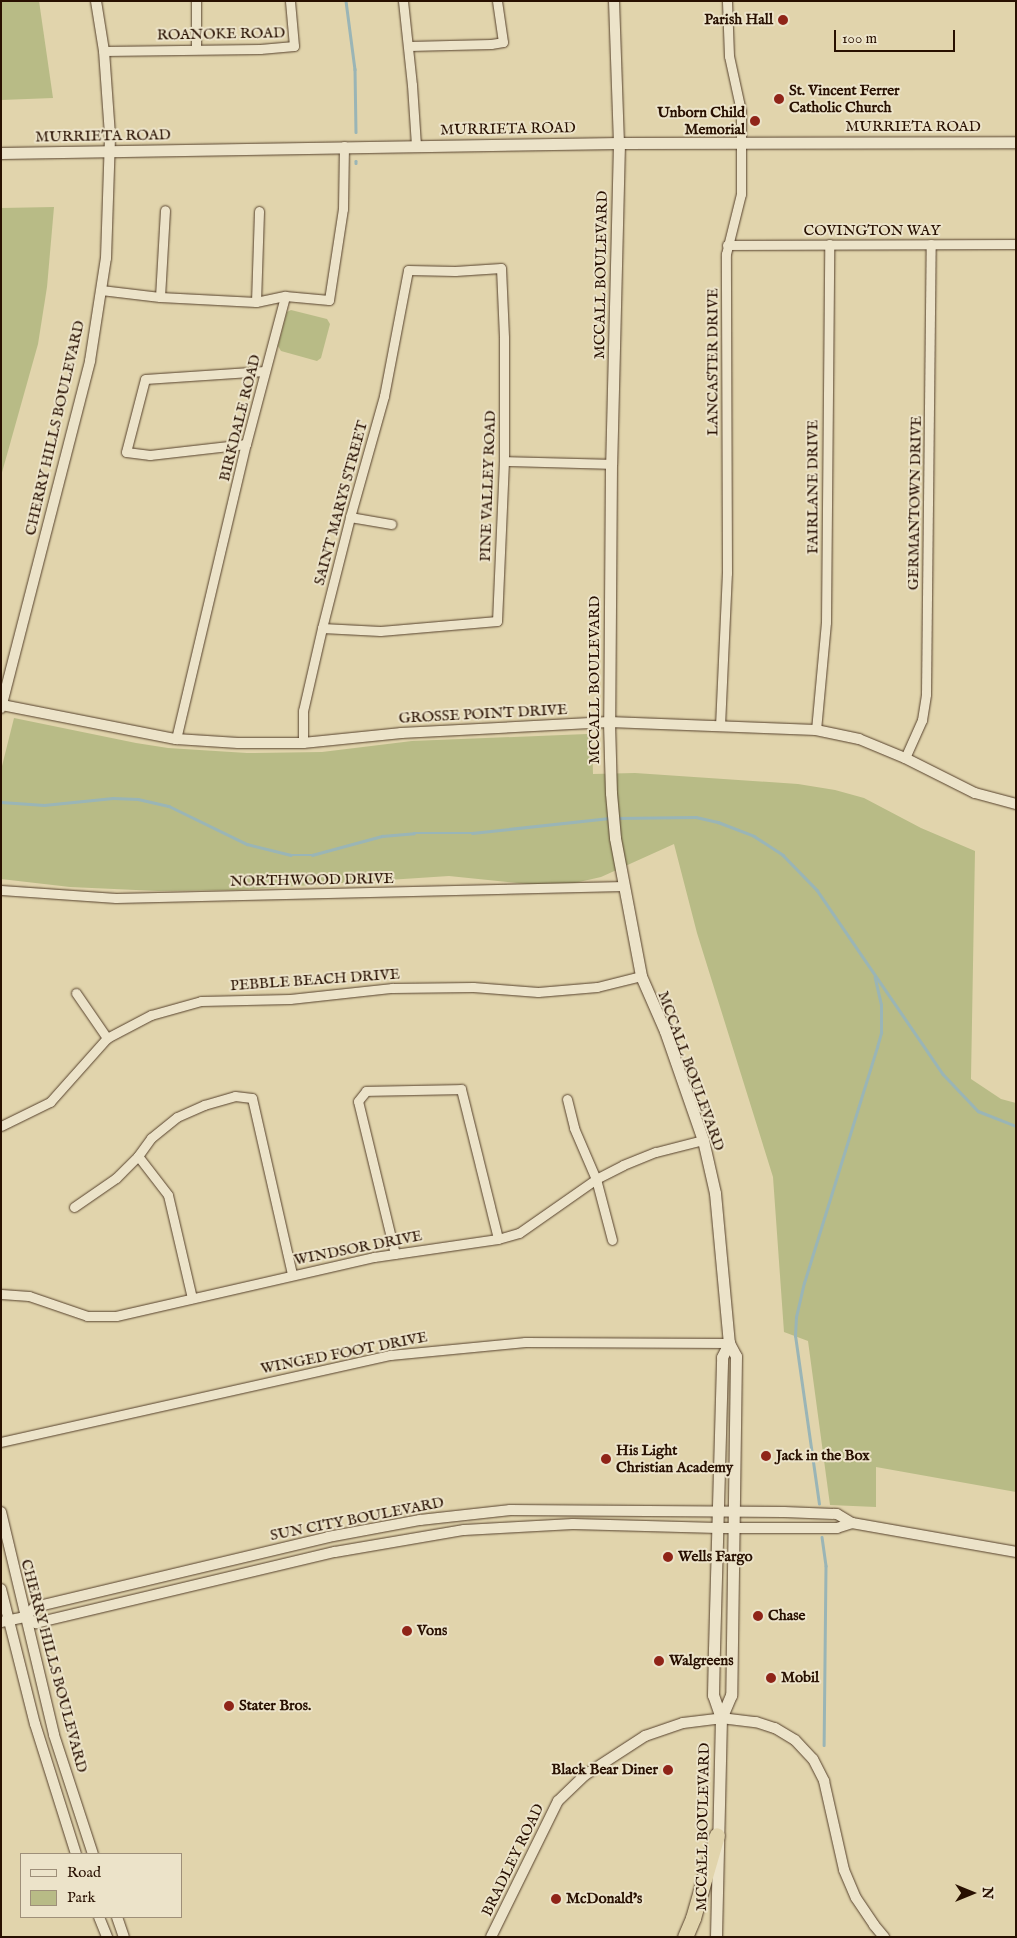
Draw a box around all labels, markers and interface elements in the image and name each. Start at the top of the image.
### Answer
place label: Parish Hall [704,11,773,29]
marker: Parish Hall [777,14,789,26]
scale bar [837,20,958,52]
street label: ROANOKE ROAD [157,24,285,44]
text: 100 m [842,29,877,48]
place label: St. Vincent Ferrer Catholic Church [789,81,900,116]
marker: St. Vincent Ferrer Catholic Church [773,93,785,105]
place label: Unborn Child Memorial [657,103,745,138]
marker: Unborn Child Memorial [749,115,761,127]
street label: MURRIETA ROAD [845,118,981,136]
street label: MURRIETA ROAD [440,119,576,139]
street label: MURRIETA ROAD [35,126,171,146]
street label: MCCALL BOULEVARD [591,191,611,359]
street label: COVINGTON WAY [804,222,940,240]
street label: LANCASTER DRIVE [704,288,722,436]
street label: CHERRY HILLS BOULEVARD [21,319,89,537]
street label: BIRKDALE ROAD [216,353,264,483]
street label: PINE VALLEY ROAD [476,410,500,562]
street label: GERMANTOWN DRIVE [904,416,926,590]
street label: SAINT MARYS STREET [310,419,372,587]
street label: FAIRLANE DRIVE [804,420,822,554]
street label: MCCALL BOULEVARD [586,596,604,764]
street label: GROSSE POINT DRIVE [398,701,568,727]
street label: NORTHWOOD DRIVE [230,870,394,890]
street label: PEBBLE BEACH DRIVE [230,965,400,995]
street label: MCCALL BOULEVARD [654,989,728,1153]
street label: WINDSOR DRIVE [292,1227,424,1269]
street label: WINGED FOOT DRIVE [259,1328,429,1378]
place label: His Light Christian Academy [616,1441,733,1476]
place label: Jack in the Box [776,1447,870,1465]
marker: Jack in the Box [760,1450,772,1462]
marker: His Light Christian Academy [600,1453,612,1465]
street label: SUN CITY BOULEVARD [269,1493,445,1545]
place label: Wells Fargo [678,1548,753,1566]
marker: Wells Fargo [662,1551,674,1563]
street label: CHERRY HILLS BOULEVARD [17,1557,91,1775]
place label: Chase [768,1607,805,1625]
marker: Chase [752,1610,764,1622]
place label: Vons [417,1622,447,1640]
marker: Vons [401,1625,413,1637]
place label: Walgreens [669,1652,734,1670]
marker: Walgreens [653,1655,665,1667]
place label: Mobil [781,1669,819,1687]
marker: Mobil [765,1672,777,1684]
place label: Stater Bros. [239,1697,311,1715]
marker: Stater Bros. [223,1700,235,1712]
street label: MCCALL BOULEVARD [693,1743,713,1911]
place label: Black Bear Diner [551,1761,658,1779]
marker: Black Bear Diner [662,1764,674,1776]
street label: BRADLEY ROAD [478,1801,548,1919]
legend [20,1853,182,1918]
text: Road [67,1863,101,1882]
north arrow [947,1868,997,1918]
text: N [978,1887,996,1899]
text: Park [67,1888,96,1907]
place label: McDonald's [566,1890,642,1908]
marker: McDonald's [550,1893,562,1905]

